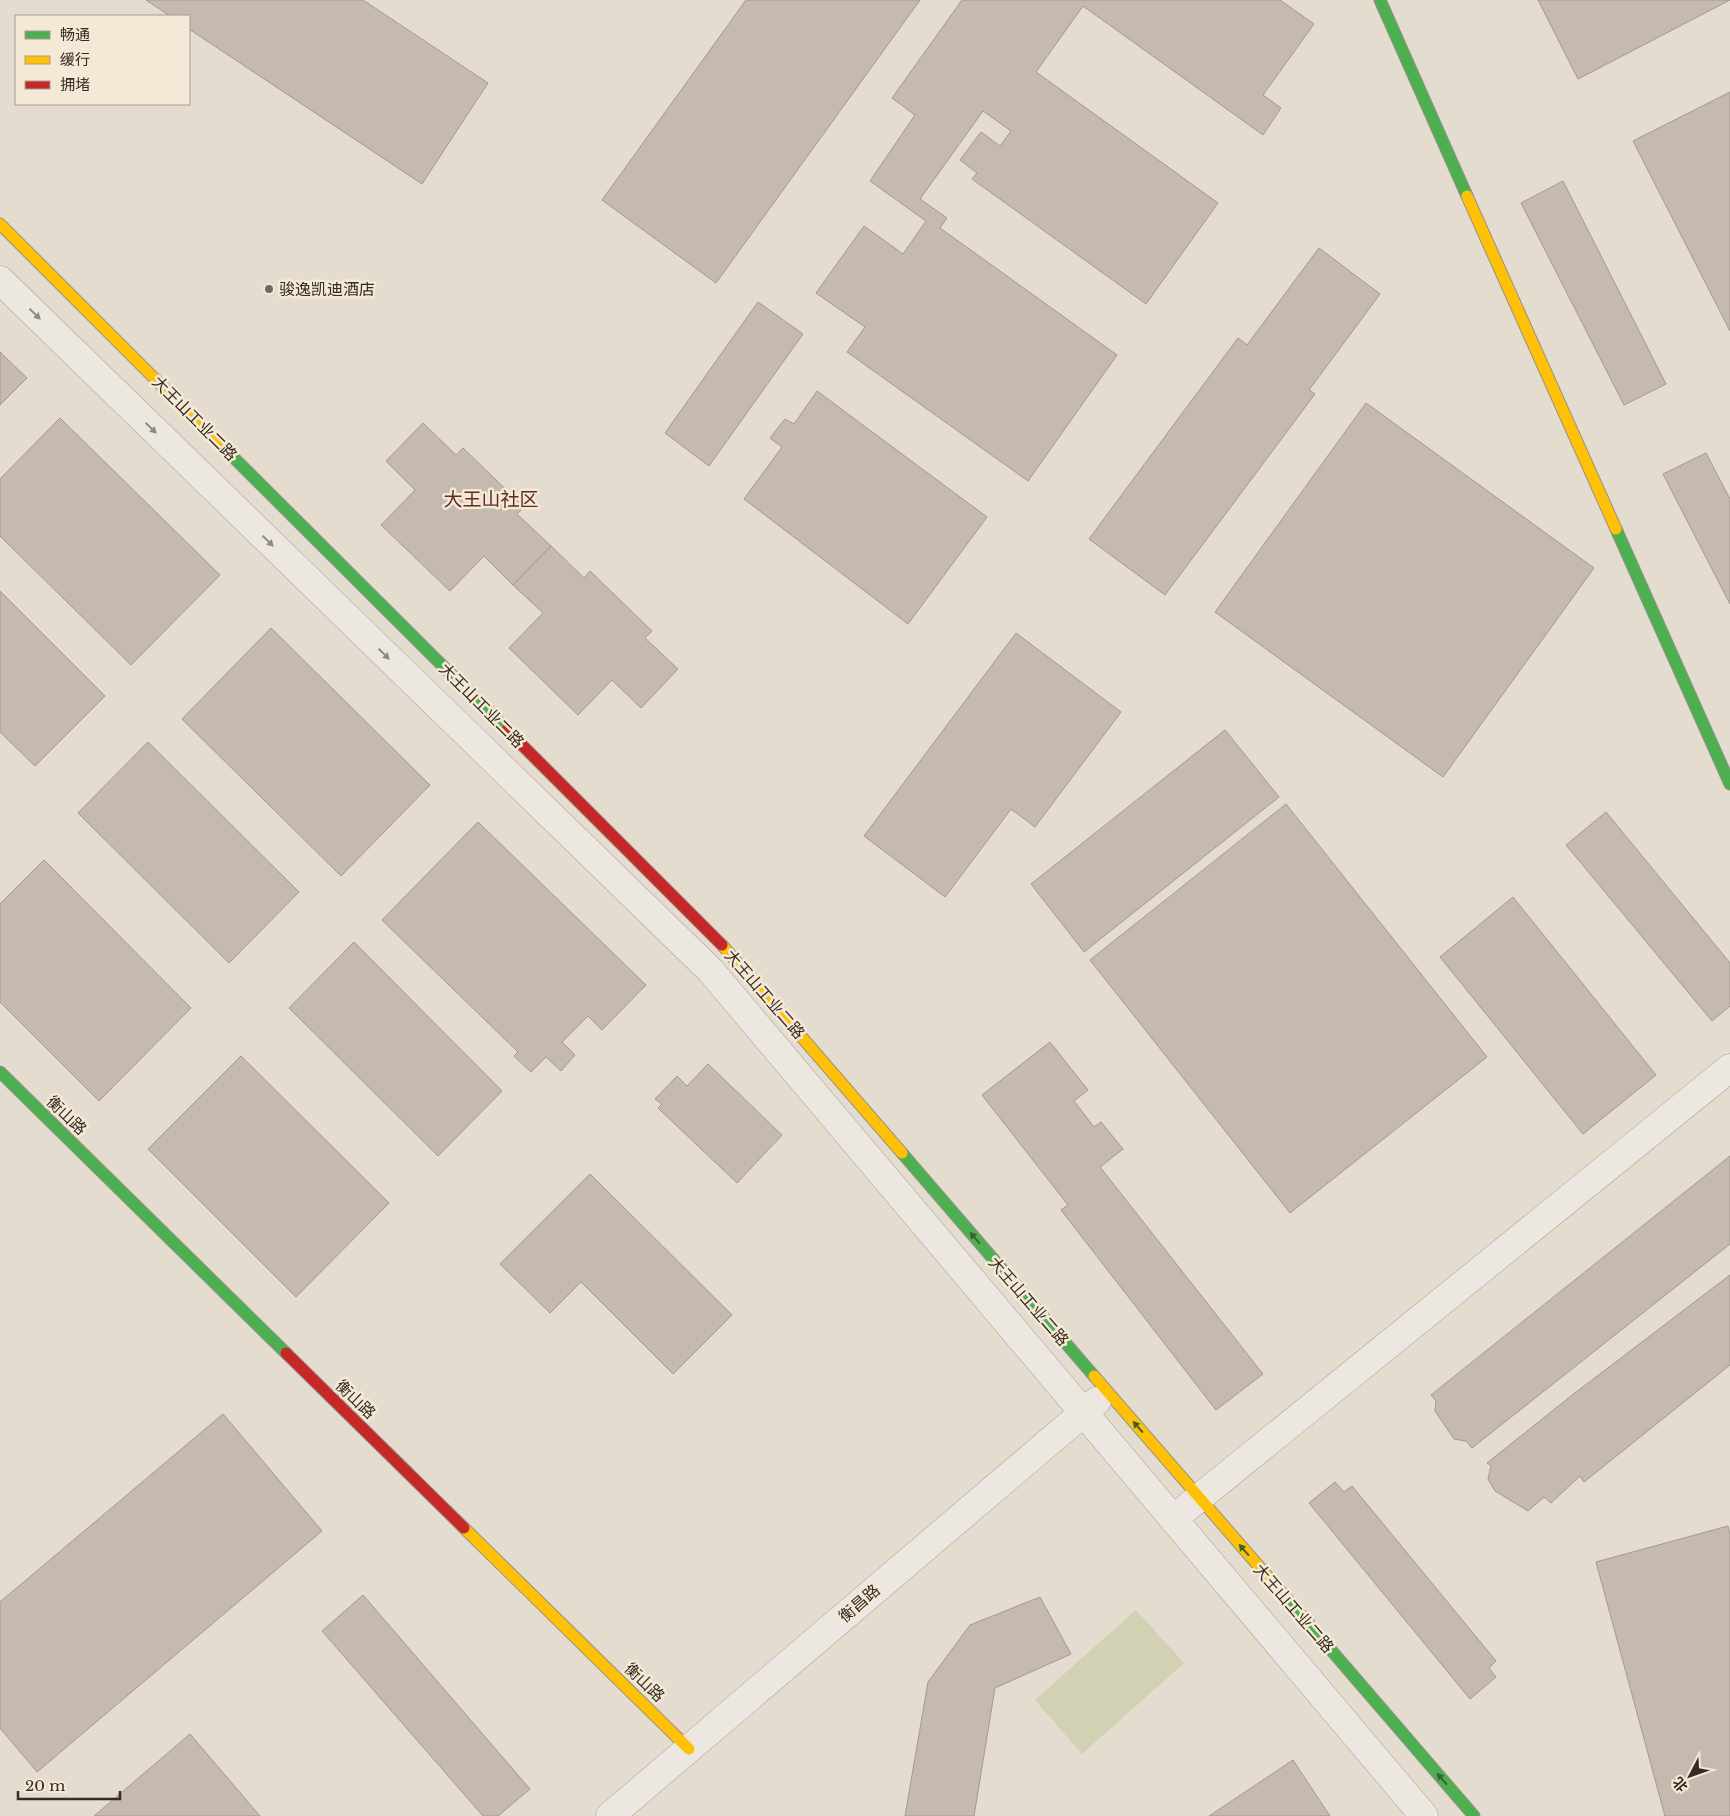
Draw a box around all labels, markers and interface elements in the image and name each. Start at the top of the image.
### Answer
legend [15,15,190,105]
text: 畅通 [60,25,90,44]
text: 缓行 [60,50,90,69]
text: 拥堵 [60,75,90,94]
place label: 骏逸凯迪酒店 [279,279,375,299]
marker: 骏逸凯迪酒店 [263,283,275,295]
one-way arrow [29,308,41,320]
street label: 大王山工业二路 [148,371,242,465]
one-way arrow [145,422,157,434]
district label: 大王山社区 [443,488,539,511]
one-way arrow [262,535,274,547]
one-way arrow [378,648,390,660]
street label: 大王山工业二路 [435,658,529,752]
street label: 大王山工业二路 [721,945,809,1043]
street label: 衡山路 [43,1091,91,1139]
one-way arrow [969,1232,980,1245]
street label: 大王山工业二路 [985,1252,1073,1350]
street label: 衡山路 [332,1375,380,1423]
one-way arrow [1132,1422,1144,1434]
one-way arrow [1238,1545,1250,1557]
street label: 大王山工业二路 [1250,1559,1338,1657]
street label: 衡昌路 [834,1580,884,1626]
street label: 衡山路 [621,1658,669,1706]
north arrow [1665,1751,1715,1801]
scale bar [18,1768,120,1800]
text: 北 [1669,1773,1692,1796]
one-way arrow [1436,1774,1448,1786]
text: 20 m [25,1776,65,1795]

